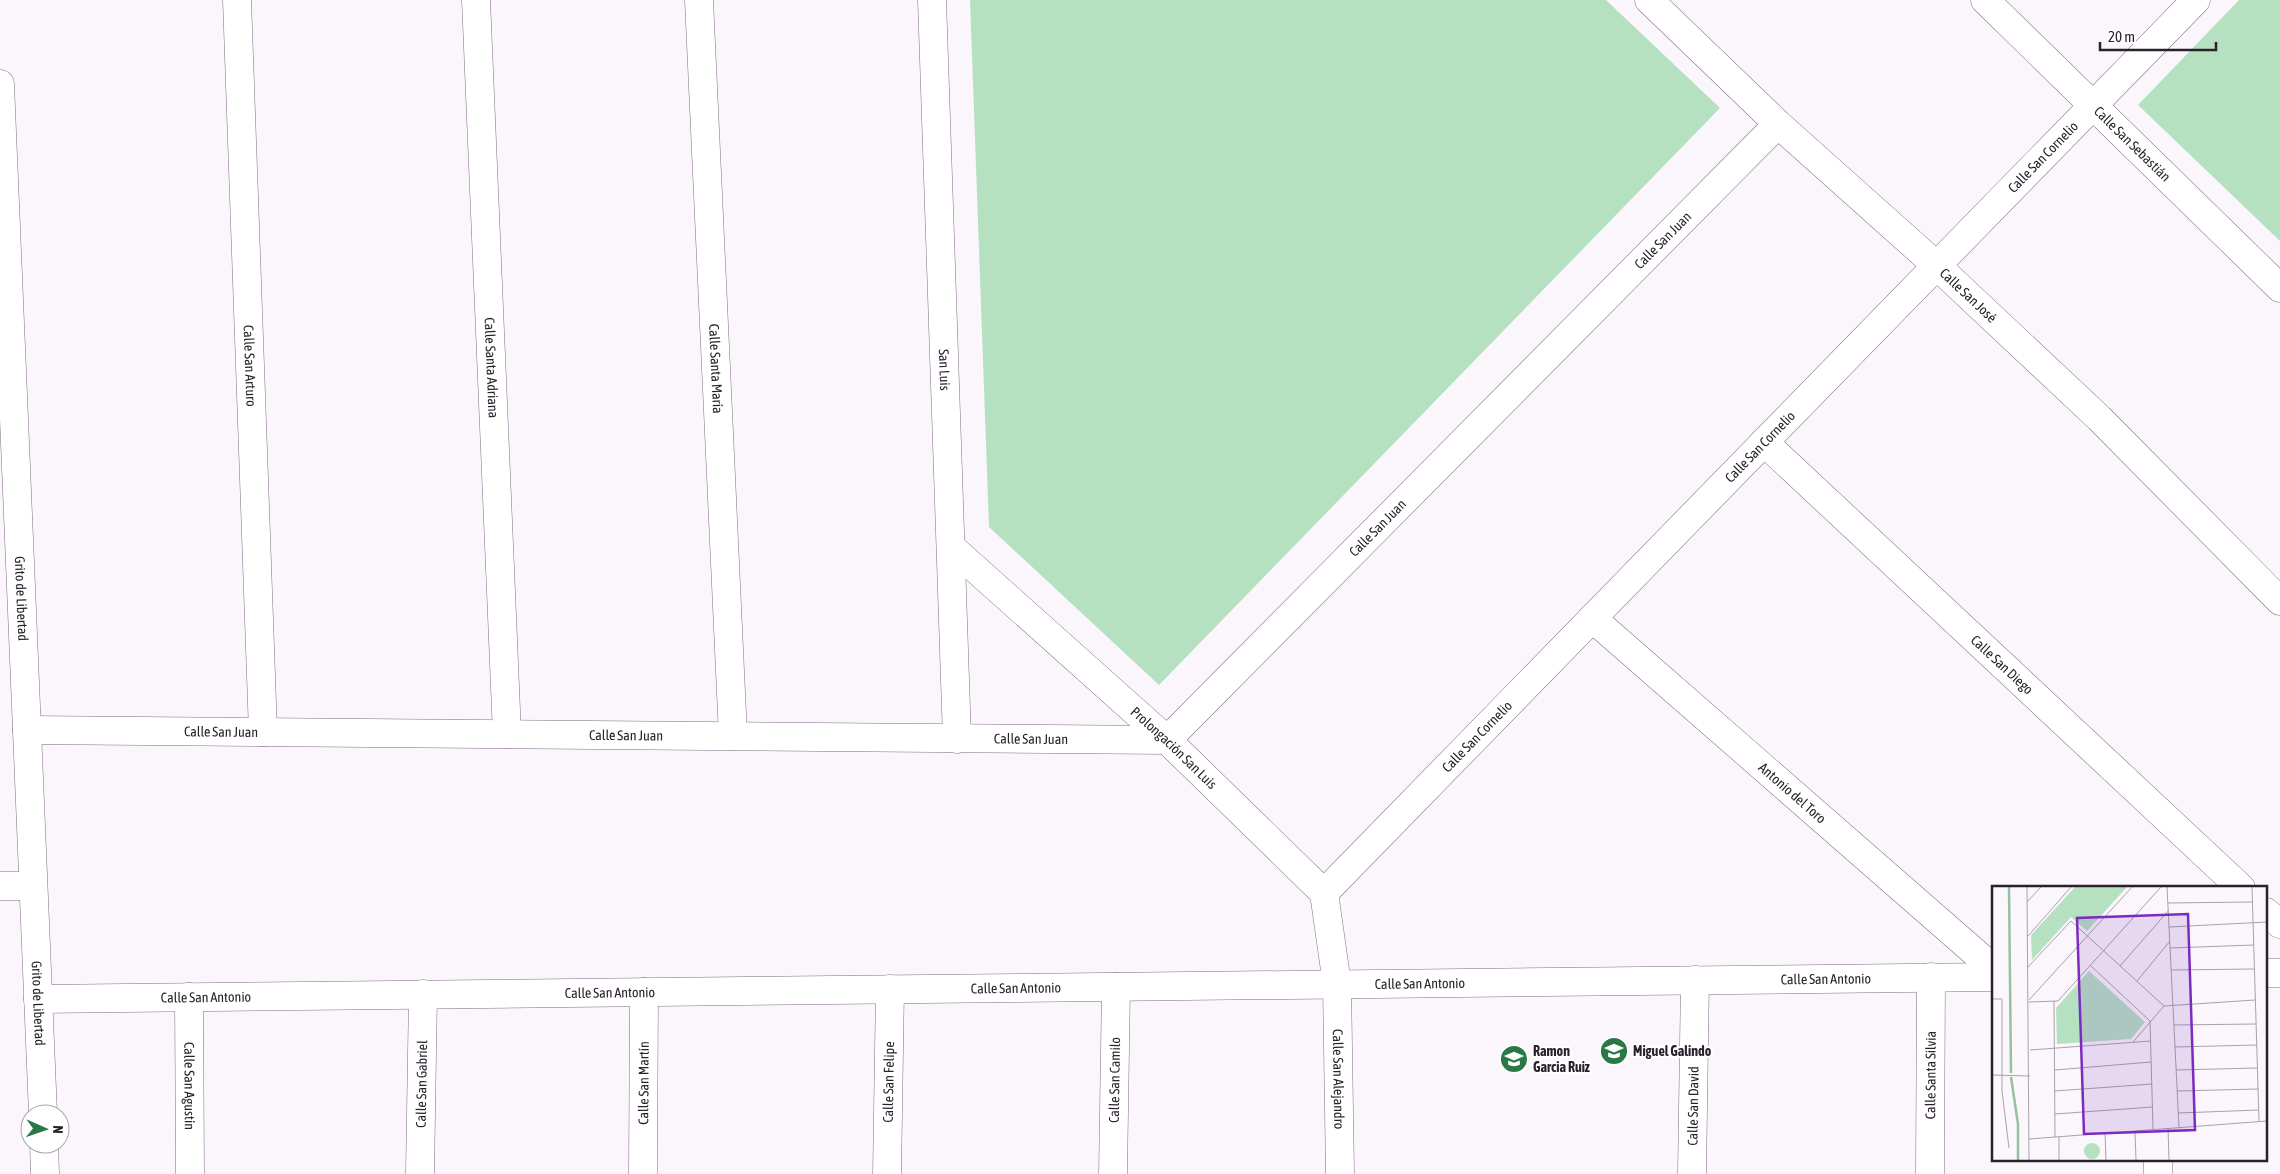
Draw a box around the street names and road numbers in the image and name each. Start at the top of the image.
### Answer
street label: Calle San Sebastián [2091,103,2174,185]
street label: Calle San Cornelio [2005,118,2081,196]
street label: Calle San Juan [1631,208,1695,272]
street label: Calle San José [1937,265,2000,326]
street label: Calle Santa Adriana [481,317,502,418]
street label: Calle Santa María [706,323,726,414]
street label: Calle San Arturo [241,325,259,407]
street label: San Luis [936,349,953,391]
street label: Calle San Cornelio [1722,408,1798,486]
street label: Calle San Juan [1346,496,1409,560]
street label: Grito de Libertad [12,556,31,641]
street label: Calle San Diego [1968,632,2037,698]
street label: Calle San Cornelio [1439,697,1515,775]
street label: Prolongación San Luis [1128,704,1220,792]
street label: Calle San Juan [184,723,258,740]
street label: Calle San Juan [589,727,663,744]
street label: Calle San Juan [994,730,1068,747]
street label: Antonio del Toro [1755,759,1829,827]
street label: Grito de Libertad [29,960,48,1046]
street label: Calle San Antonio [1781,970,1871,987]
street label: Calle San Antonio [1375,975,1465,992]
street label: Calle San Antonio [971,979,1061,997]
street label: Calle San Antonio [565,984,655,1001]
street label: Calle San Antonio [161,989,251,1006]
street label: Calle San Alejandro [1330,1029,1347,1129]
street label: Calle Santa Silvia [1922,1031,1939,1119]
street label: Calle San Camilo [1106,1037,1123,1123]
street label: Calle San Gabriel [413,1040,430,1128]
street label: Calle San Martín [635,1041,652,1125]
street label: Calle San Felipe [880,1041,897,1123]
street label: Calle San Agustín [181,1042,198,1130]
street label: Calle San David [1684,1066,1702,1146]

